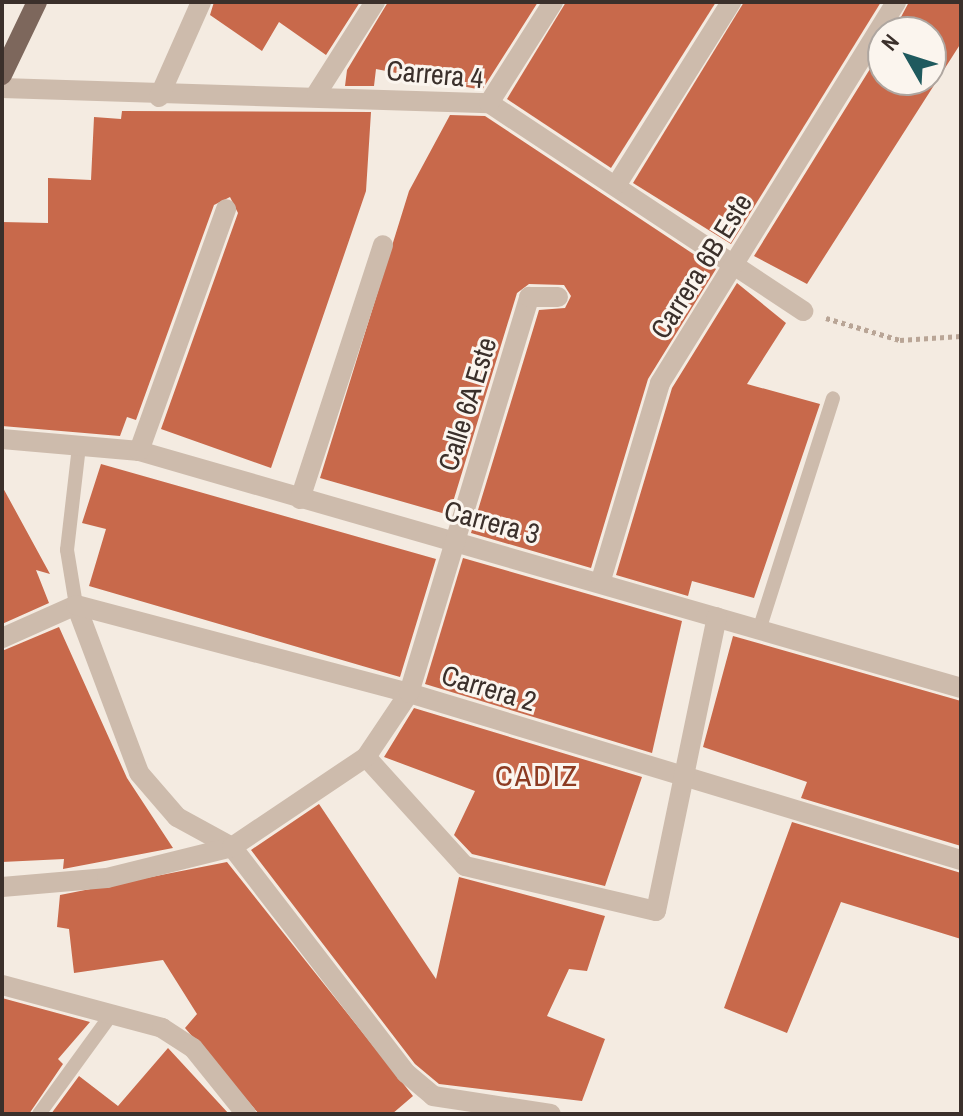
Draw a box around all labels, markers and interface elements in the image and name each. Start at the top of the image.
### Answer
north arrow [867,16,947,96]
text: N [874,28,906,57]
street label: Carrera 4 [385,53,485,95]
street label: Carrera 6B Este [643,187,759,345]
street label: Calle 6A Este [431,333,503,475]
street label: Carrera 3 [441,493,543,551]
street label: Carrera 2 [438,658,540,718]
district label: CADIZ [495,757,579,793]

